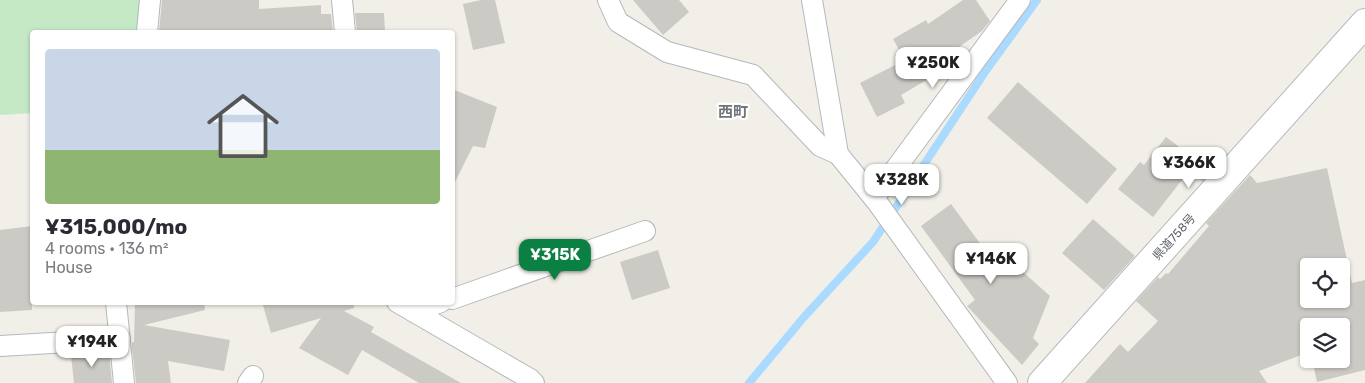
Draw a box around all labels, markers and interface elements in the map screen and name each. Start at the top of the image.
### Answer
pin: ¥250K [898,46,968,89]
text: ¥250K [906,53,960,72]
icon: home [198,81,288,171]
district label: 西町 [718,103,748,121]
pin: ¥366K [1154,146,1224,189]
text: ¥366K [1162,153,1216,172]
pin: ¥328K [867,164,937,206]
text: ¥328K [875,170,929,189]
street label: 県道758号 [1150,211,1198,263]
text: ¥315,000/mo [45,214,187,239]
pin: ¥315K [520,238,590,281]
text: 4 rooms · 136 m² [45,239,168,258]
pin: ¥146K [956,242,1026,285]
text: ¥315K [530,245,580,264]
text: ¥146K [966,249,1016,268]
text: House [45,258,92,277]
map controls [1300,258,1350,368]
button: locate [1300,258,1350,308]
button: layers [1300,318,1350,368]
pin: ¥194K [57,326,127,368]
text: ¥194K [67,332,117,351]

